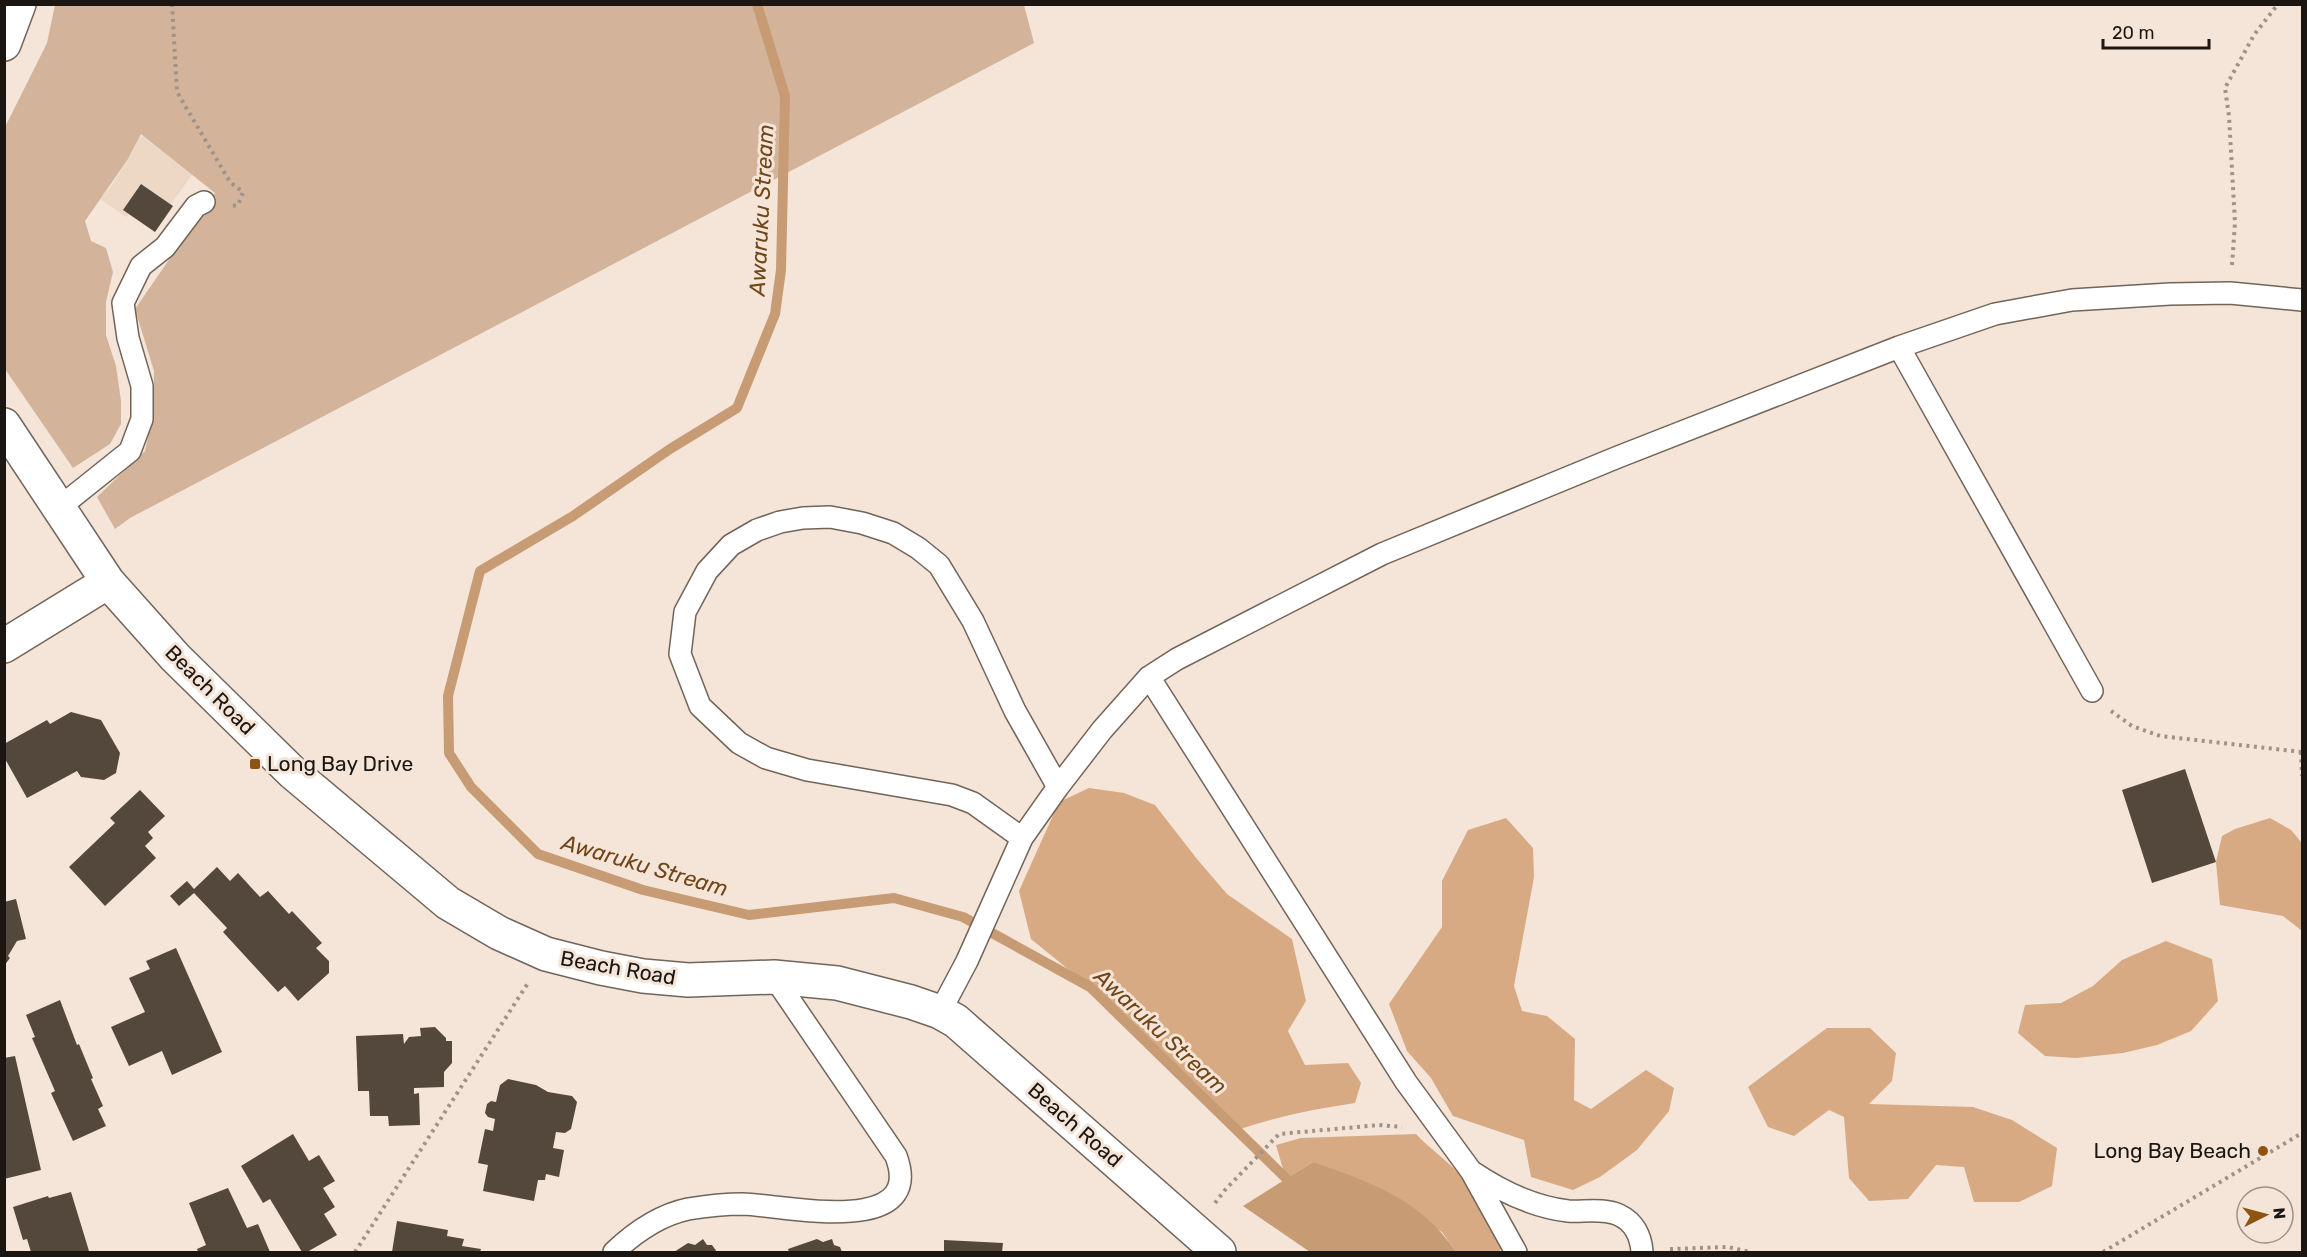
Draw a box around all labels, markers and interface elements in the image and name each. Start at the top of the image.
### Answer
scale bar [2103,12,2210,50]
text: 20 m [2112,22,2154,44]
water label: Awaruku Stream [743,124,779,297]
street label: Beach Road [160,640,260,740]
place label: Long Bay Drive [267,751,413,776]
marker: Long Bay Drive [248,757,262,771]
water label: Awaruku Stream [558,829,731,902]
street label: Beach Road [558,945,678,990]
water label: Awaruku Stream [1088,962,1233,1100]
street label: Beach Road [1023,1077,1128,1172]
place label: Long Bay Beach [2094,1138,2251,1163]
marker: Long Bay Beach [2256,1144,2270,1158]
north arrow [2235,1185,2295,1245]
text: N [2269,1207,2289,1220]

